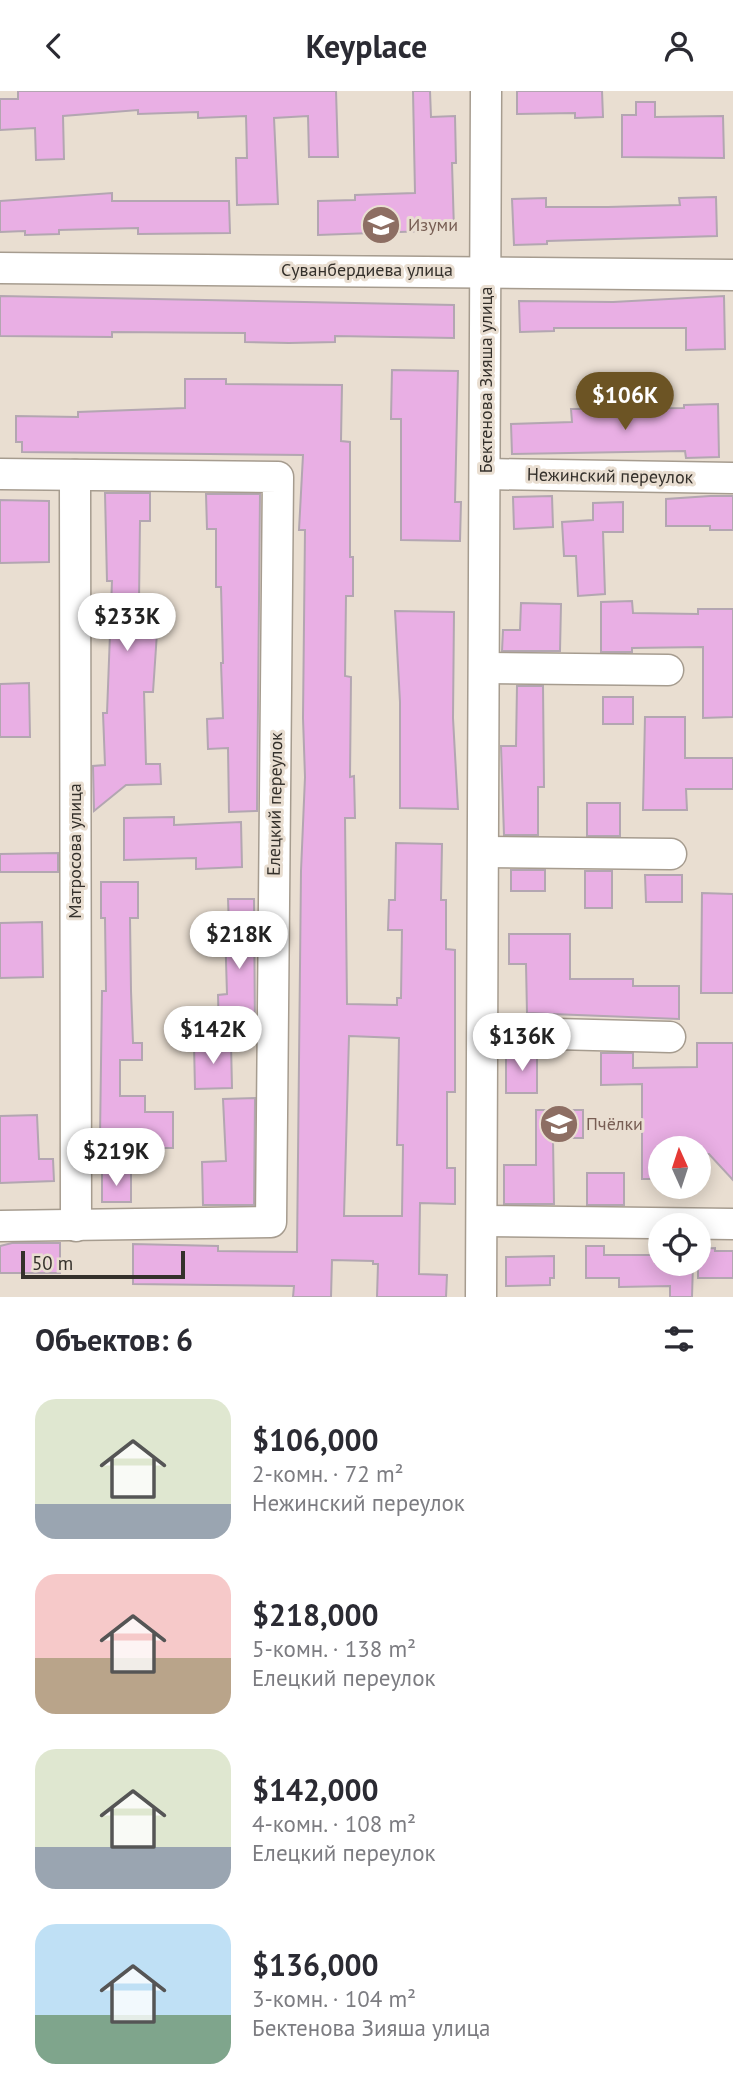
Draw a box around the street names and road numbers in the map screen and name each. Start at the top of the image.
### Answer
street label: Суванбердиева улица [281,258,453,281]
street label: Бектенова Зияша улица [474,287,497,473]
street label: Нежинский переулок [527,463,694,488]
street label: Елецкий переулок [262,732,287,876]
street label: Матросова улица [63,783,86,919]

